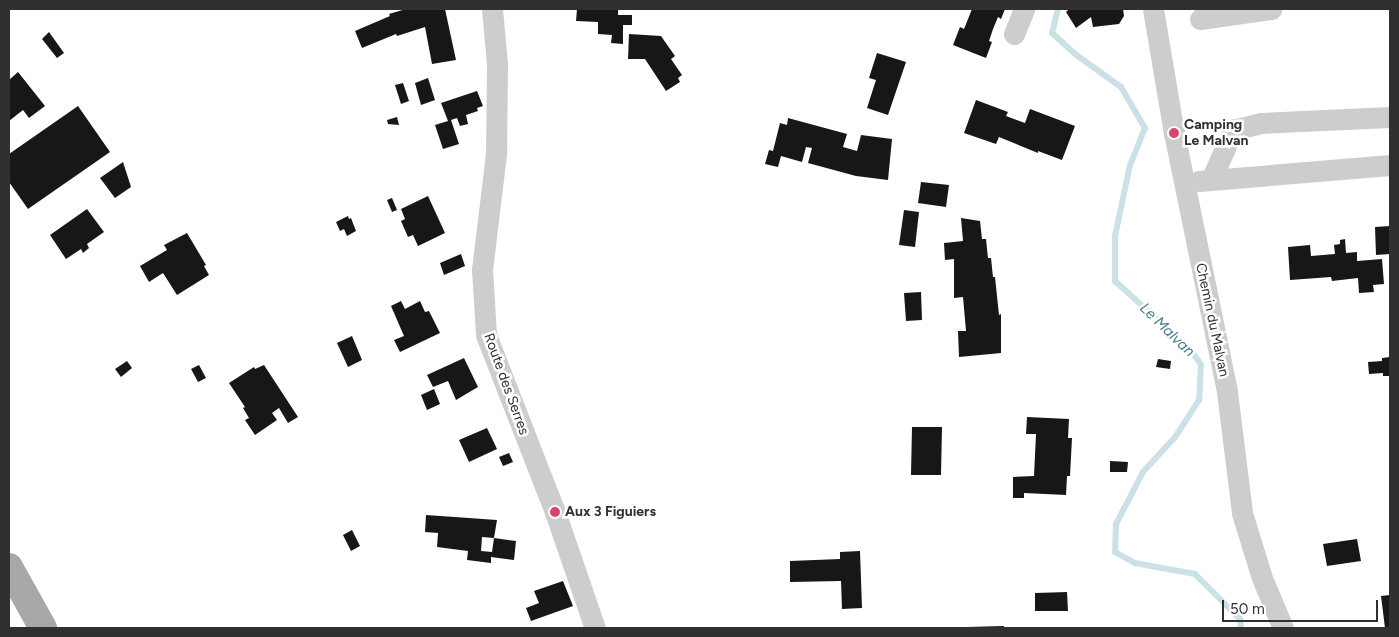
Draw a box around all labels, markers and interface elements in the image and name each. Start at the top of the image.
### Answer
place label: Camping Le Malvan [1184,117,1248,150]
marker: Camping Le Malvan [1168,127,1180,139]
street label: Chemin du Malvan [1192,262,1232,378]
water label: Le Malvan [1136,299,1198,361]
street label: Route des Serres [480,331,532,437]
place label: Aux 3 Figuiers [565,504,656,520]
marker: Aux 3 Figuiers [549,506,561,518]
scale bar [1224,590,1380,622]
text: 50 m [1230,600,1265,618]

